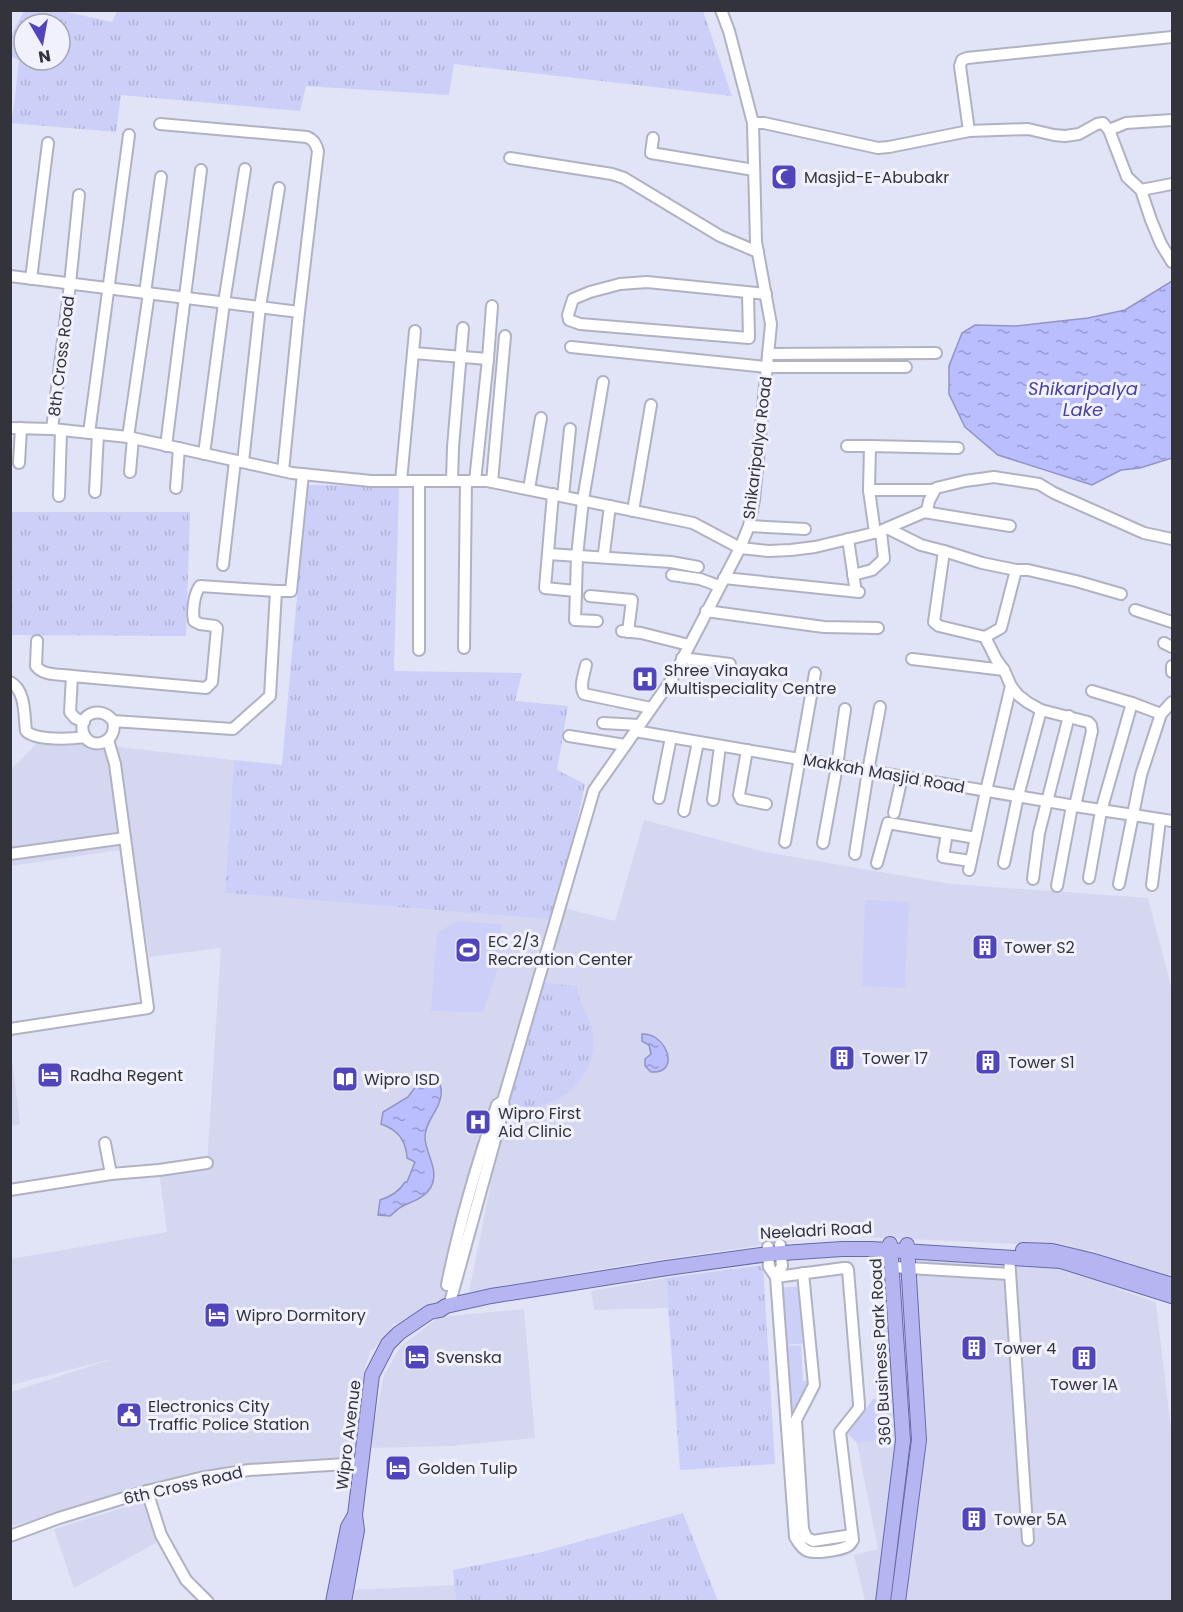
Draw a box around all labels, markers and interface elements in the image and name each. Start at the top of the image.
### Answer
north arrow [12,12,72,72]
text: N [37,44,52,69]
mosque icon: Masjid-E-Abubakr [769,162,799,192]
place label: Masjid-E-Abubakr [804,166,949,189]
street label: 8th Cross Road [43,294,80,418]
street label: Shikaripalya Road [737,375,778,521]
water label: Shikaripalya Lake [1028,376,1138,422]
place label: Shree Vinayaka Multispeciality Centre [664,659,837,700]
hospital icon: Shree Vinayaka Multispeciality Centre [630,664,660,694]
street label: Makkah Masjid Road [801,748,967,799]
place label: EC 2/3 Recreation Center [488,930,633,971]
building icon: Tower S2 [970,932,1000,962]
sports icon: EC 2/3 Recreation Center [453,935,483,965]
place label: Tower S2 [1004,936,1075,959]
building icon: Tower 17 [827,1043,857,1073]
place label: Tower 17 [862,1047,928,1070]
building icon: Tower S1 [973,1047,1003,1077]
place label: Tower S1 [1008,1051,1075,1074]
hotel icon: Radha Regent [35,1060,65,1090]
place label: Radha Regent [70,1064,183,1087]
library icon: Wipro ISD [330,1064,360,1094]
place label: Wipro ISD [364,1068,440,1091]
place label: Wipro First Aid Clinic [498,1102,581,1143]
hospital icon: Wipro First Aid Clinic [463,1107,493,1137]
street label: Neeladri Road [759,1216,873,1245]
street label: 360 Business Park Road [864,1258,897,1446]
hotel icon: Wipro Dormitory [202,1300,232,1330]
place label: Wipro Dormitory [236,1304,366,1327]
building icon: Tower 4 [959,1333,989,1363]
place label: Tower 4 [994,1337,1056,1360]
hotel icon: Svenska [402,1342,432,1372]
building icon: Tower 1A [1069,1343,1099,1373]
place label: Svenska [436,1346,502,1369]
place label: Tower 1A [1050,1373,1118,1396]
street label: Wipro Avenue [330,1379,367,1492]
place label: Electronics City Traffic Police Station [148,1395,309,1436]
public building icon: Electronics City Traffic Police Station [114,1400,144,1430]
hotel icon: Golden Tulip [383,1453,413,1483]
place label: Golden Tulip [418,1457,518,1480]
street label: 6th Cross Road [121,1461,245,1510]
building icon: Tower 5A [959,1504,989,1534]
place label: Tower 5A [994,1508,1067,1531]

